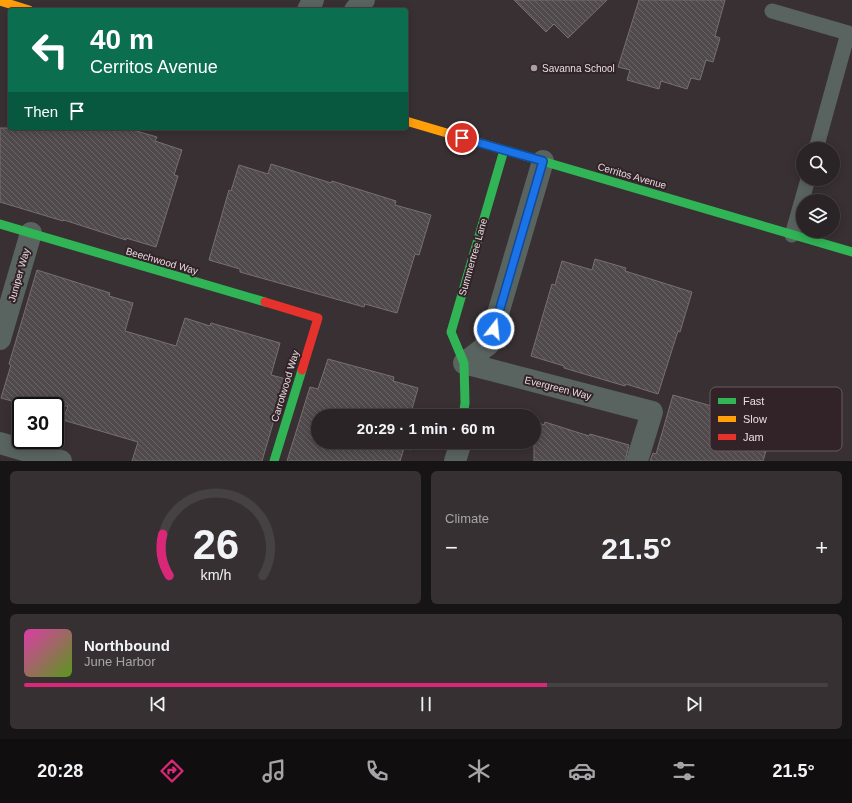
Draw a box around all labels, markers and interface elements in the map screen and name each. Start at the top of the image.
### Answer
icon: left [24,24,76,76]
text: 40 m [90,24,154,55]
text: Cerritos Avenue [90,57,218,77]
marker: Savanna School [529,63,539,73]
place label: Savanna School [542,63,615,74]
icon: arrive [66,100,88,122]
text: Then [24,103,58,120]
pin [445,121,479,155]
icon: arrive [451,127,473,149]
map controls [796,142,840,238]
button: search [796,142,840,186]
street label: Cerritos Avenue [596,161,668,191]
button: layers [796,194,840,238]
street label: Summertree Lane [457,217,489,297]
street label: Beechwood Way [125,245,199,277]
street label: Juniper Way [6,247,32,303]
position arrow [473,308,515,350]
street label: Carrotwood Way [269,349,301,423]
street label: Evergreen Way [523,374,593,402]
legend [710,387,842,451]
text: Fast [743,395,764,407]
speed limit sign: 30 [12,397,64,449]
text: Slow [743,413,767,425]
text: 20:29 · 1 min · 60 m [357,420,495,437]
text: Jam [743,431,764,443]
text: Climate [445,511,489,526]
text: 26 [192,520,239,567]
text: 21.5° [601,532,672,565]
text: − [445,535,458,560]
text: + [815,535,828,560]
text: km/h [200,566,231,582]
text: Northbound [84,637,170,654]
text: June Harbor [84,654,156,669]
icon: previous [147,693,169,715]
icon: pause [415,693,437,715]
icon: next [683,693,705,715]
icon: directions [158,757,186,785]
icon: music [260,757,288,785]
icon: phone [363,757,391,785]
icon: climate [465,757,493,785]
icon: car [568,757,596,785]
icon: filters [670,757,698,785]
text: 20:28 [37,761,83,781]
text: 21.5° [772,761,815,781]

